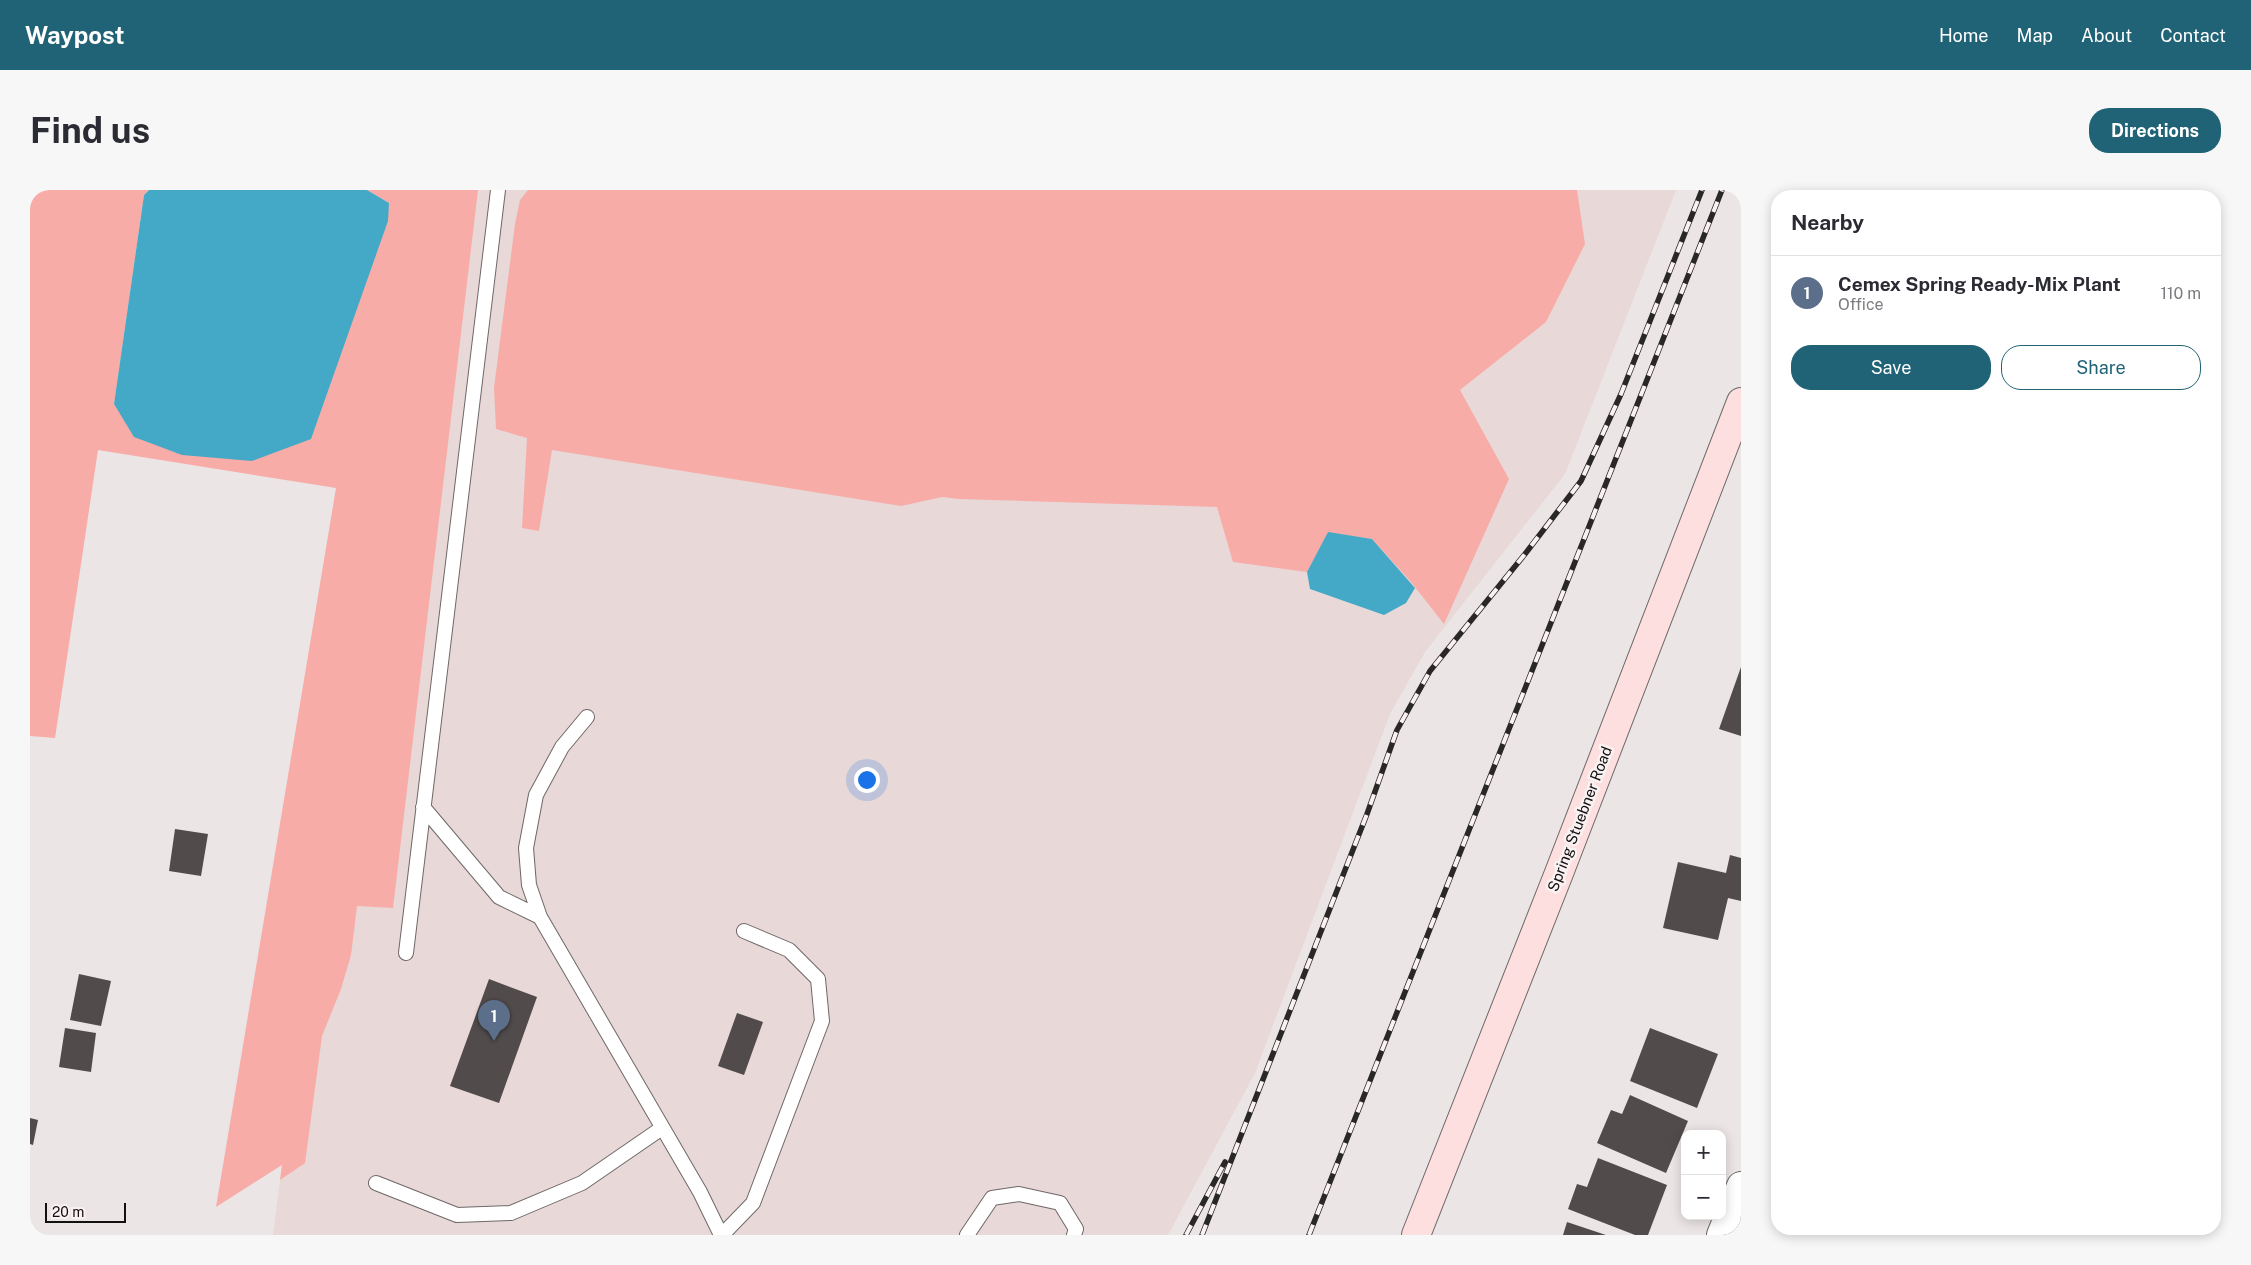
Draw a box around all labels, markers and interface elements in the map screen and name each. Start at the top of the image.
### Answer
text: Waypost [25,21,125,49]
text: Home [1939,25,1989,46]
text: Map [2017,25,2053,46]
text: About [2081,25,2132,46]
text: Contact [2160,25,2226,46]
button: Directions [2089,108,2221,153]
text: Find us [30,110,150,151]
text: Nearby [1791,210,1864,235]
text: Cemex Spring Ready-Mix Plant [1838,273,2121,295]
text: 1 [1804,284,1810,303]
text: 110 m [2160,284,2201,303]
text: Office [1838,295,1884,314]
button: Save [1791,345,1991,390]
button: Share [2001,345,2201,390]
street label: Spring Stuebner Road [1544,744,1615,894]
your location [854,767,880,793]
pin: 1 [478,1000,510,1041]
map controls [1681,1130,1726,1220]
button: + [1681,1130,1726,1175]
button: − [1681,1175,1726,1220]
scale bar [45,1200,126,1223]
text: 20 m [52,1204,84,1220]

